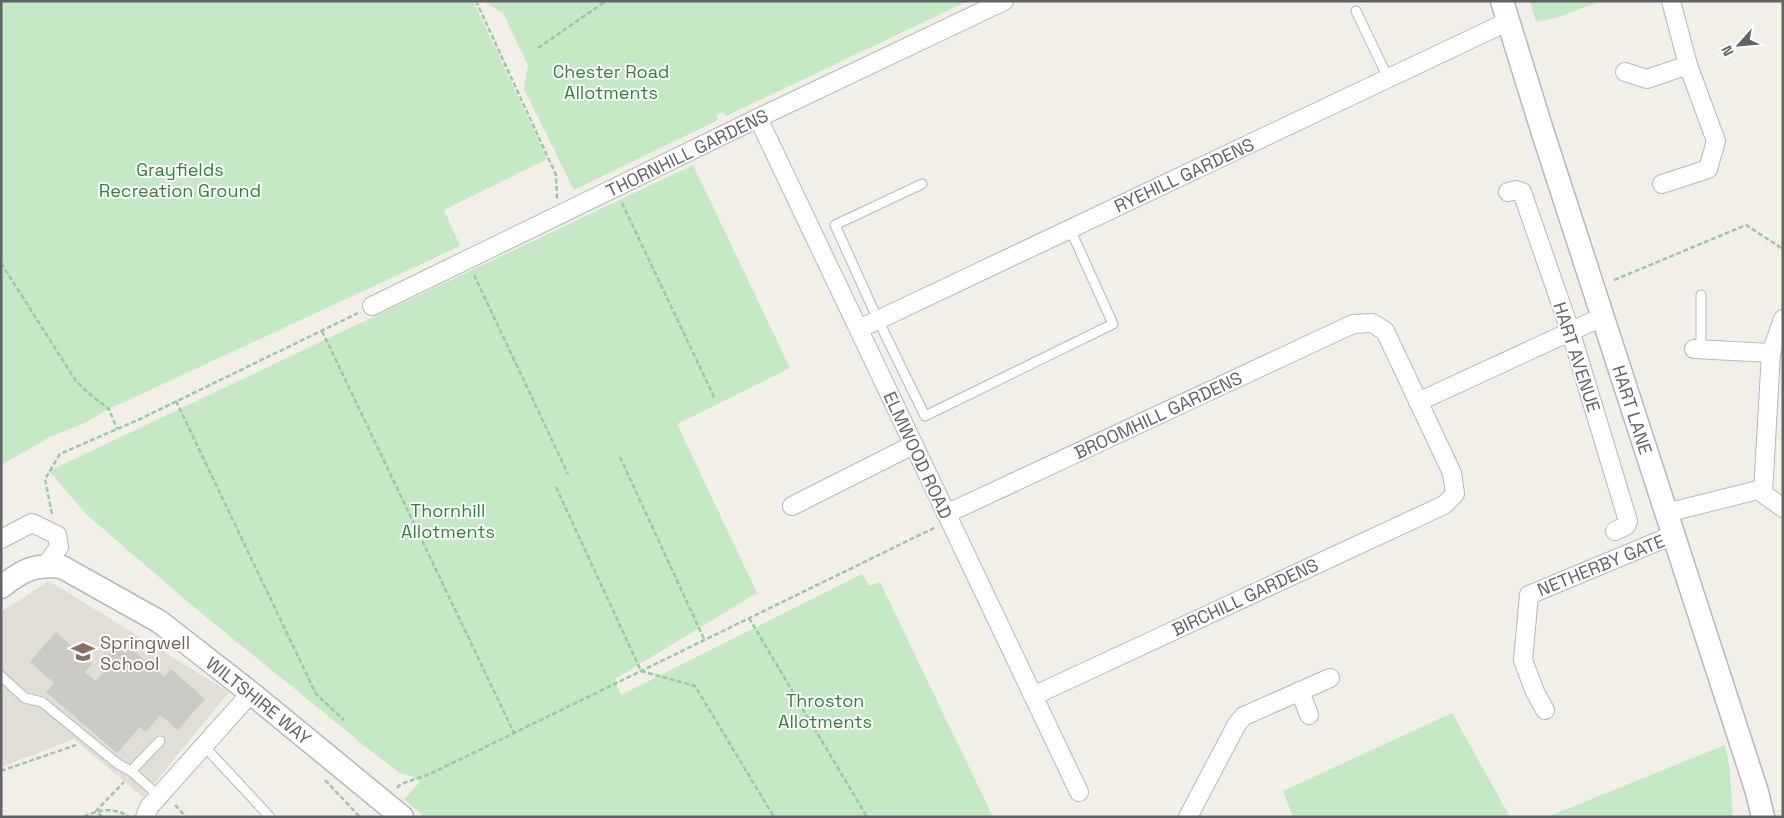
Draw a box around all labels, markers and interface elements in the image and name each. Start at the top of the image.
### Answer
north arrow [1714,20,1764,70]
text: N [1717,43,1738,59]
park label: Chester Road Allotments [553,60,669,104]
street label: THORNHILL GARDENS [602,104,772,202]
street label: RYEHILL GARDENS [1110,132,1258,218]
park label: Grayfields Recreation Ground [99,158,261,202]
street label: HART AVENUE [1548,299,1606,415]
street label: HART LANE [1608,362,1658,457]
street label: BROOMHILL GARDENS [1070,366,1246,464]
street label: ELMWOOD ROAD [878,388,958,522]
park label: Thornhill Allotments [401,499,495,543]
street label: NETHERBY GATE [1534,529,1668,601]
street label: BIRCHILL GARDENS [1168,553,1322,641]
place label: Springwell School [100,631,190,675]
school or university icon: Springwell School [70,639,96,665]
street label: WILTSHIRE WAY [202,651,316,749]
park label: Throston Allotments [778,689,872,733]

